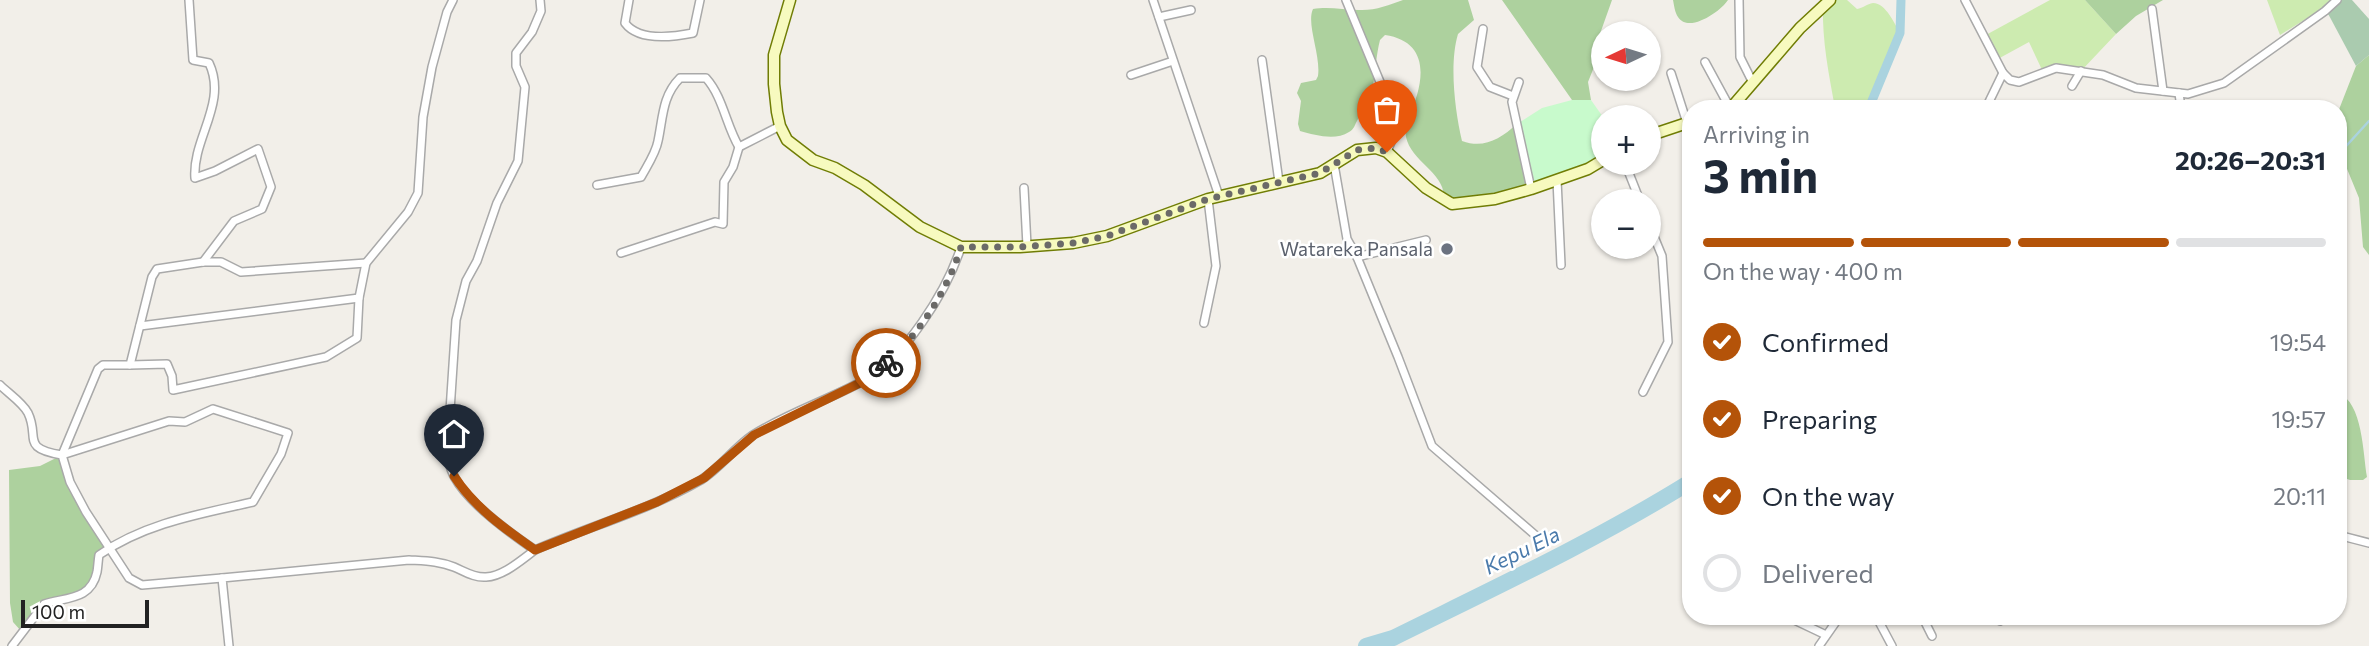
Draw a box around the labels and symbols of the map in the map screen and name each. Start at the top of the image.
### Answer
north arrow [1591,21,1661,91]
pin [1357,80,1417,152]
place label: Watareka Pansala [1280,237,1433,260]
marker: Watareka Pansala [1439,241,1455,257]
courier [851,328,921,398]
pin [424,404,484,476]
water label: Kepu Ela [1479,521,1563,579]
scale bar [21,597,149,629]

